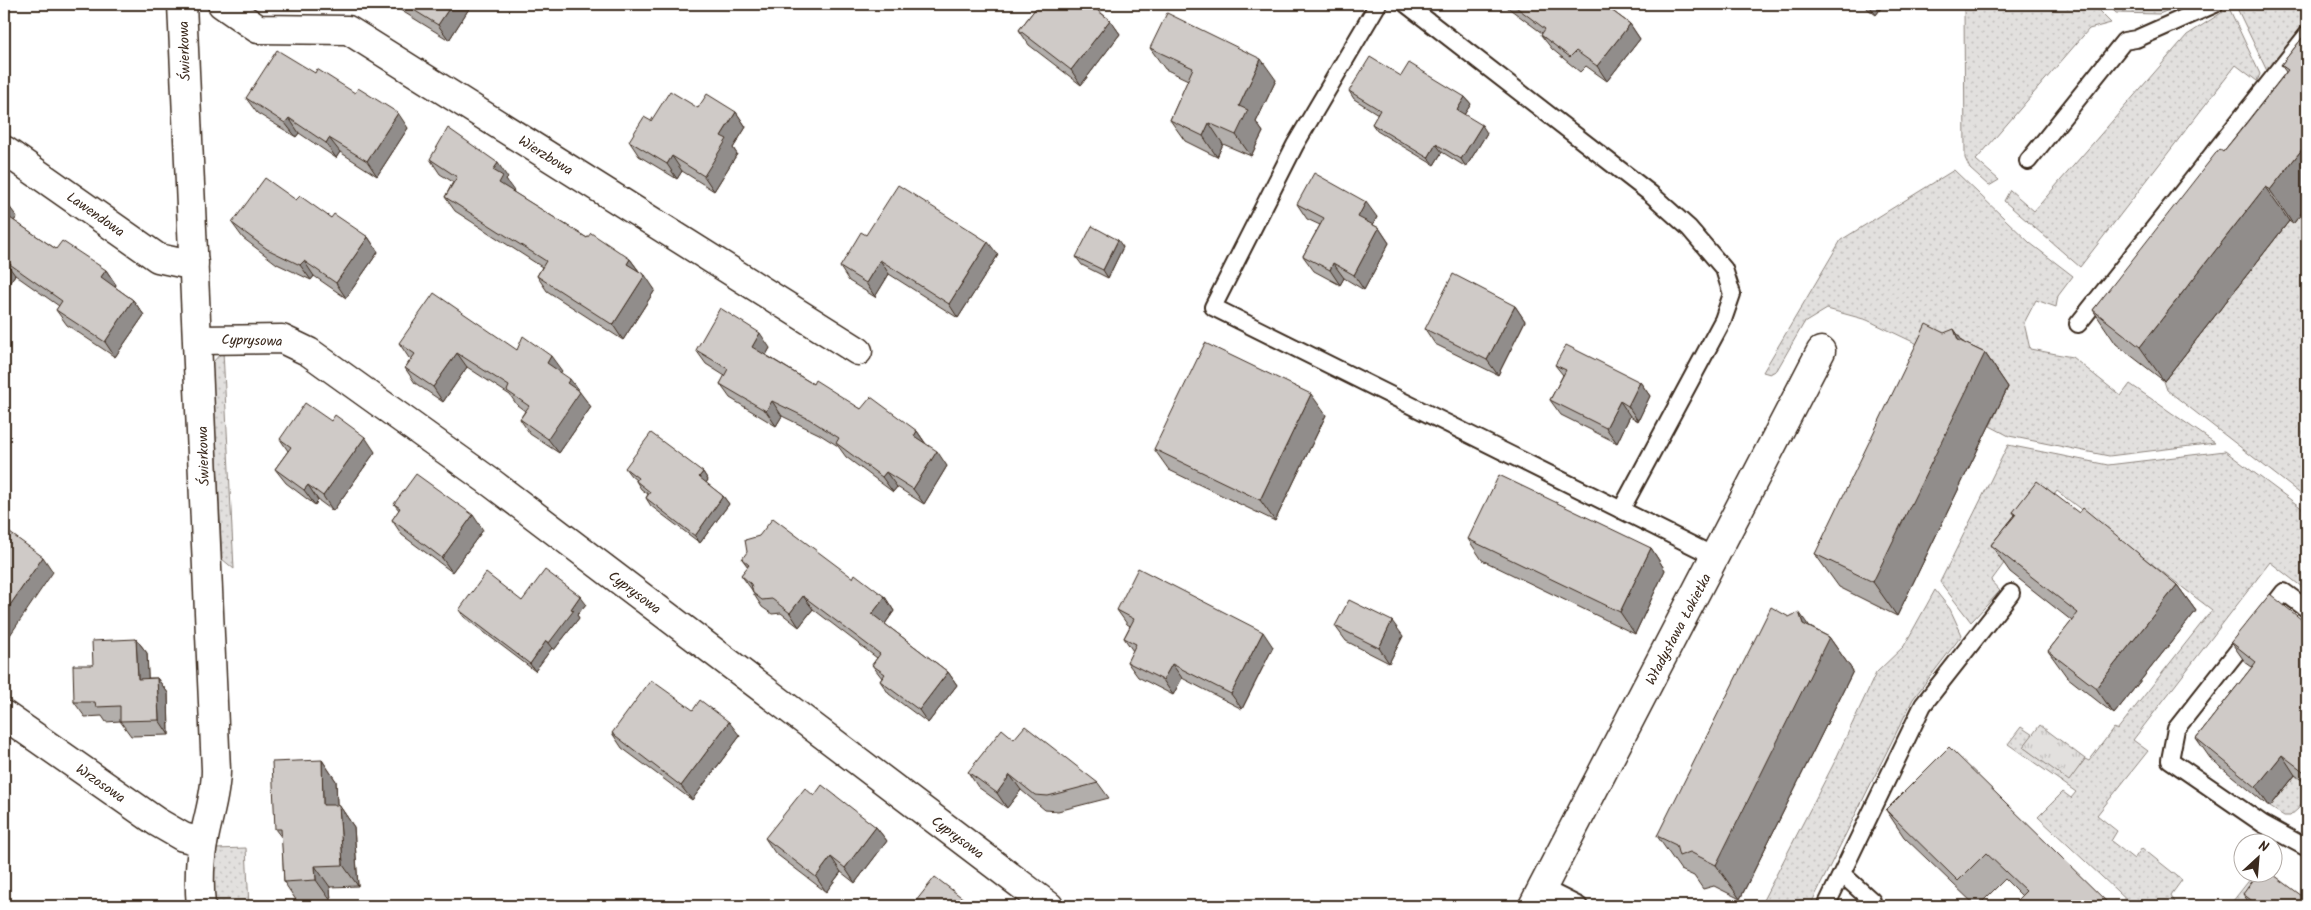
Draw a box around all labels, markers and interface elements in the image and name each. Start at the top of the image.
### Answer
street label: Świerkowa [173,21,197,81]
street label: Wierzbowa [514,130,577,181]
street label: Lawendowa [62,187,129,243]
street label: Cyprysowa [221,329,283,353]
street label: Świerkowa [192,426,216,486]
street label: Cyprysowa [603,566,665,620]
street label: Władysława Łokietka [1640,570,1718,689]
street label: Wrzosowa [71,759,130,809]
street label: Cyprysowa [926,811,988,865]
north arrow [2234,832,2284,882]
text: N [2254,835,2272,859]

